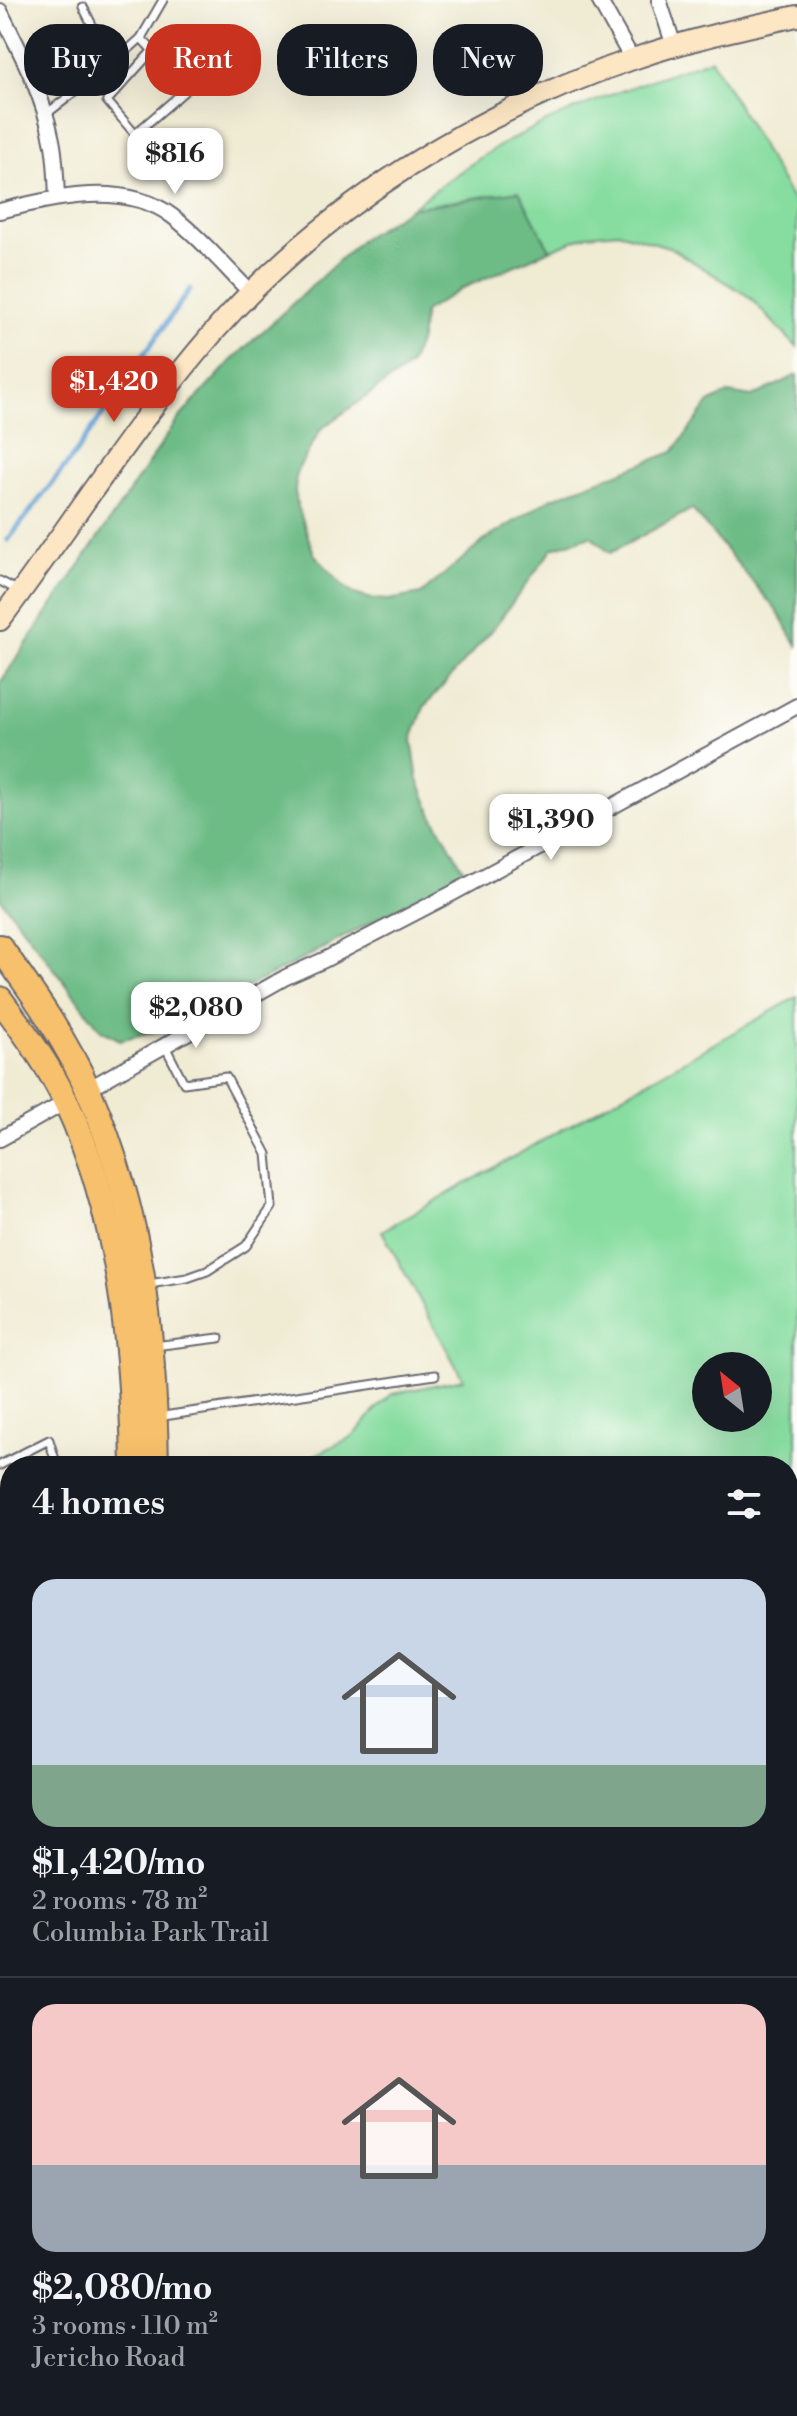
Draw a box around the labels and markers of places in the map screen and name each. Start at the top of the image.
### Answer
pin: $816 [128,128,222,196]
pin: $1,420 [49,356,179,424]
pin: $1,390 [486,794,616,862]
pin: $2,080 [131,982,261,1050]

